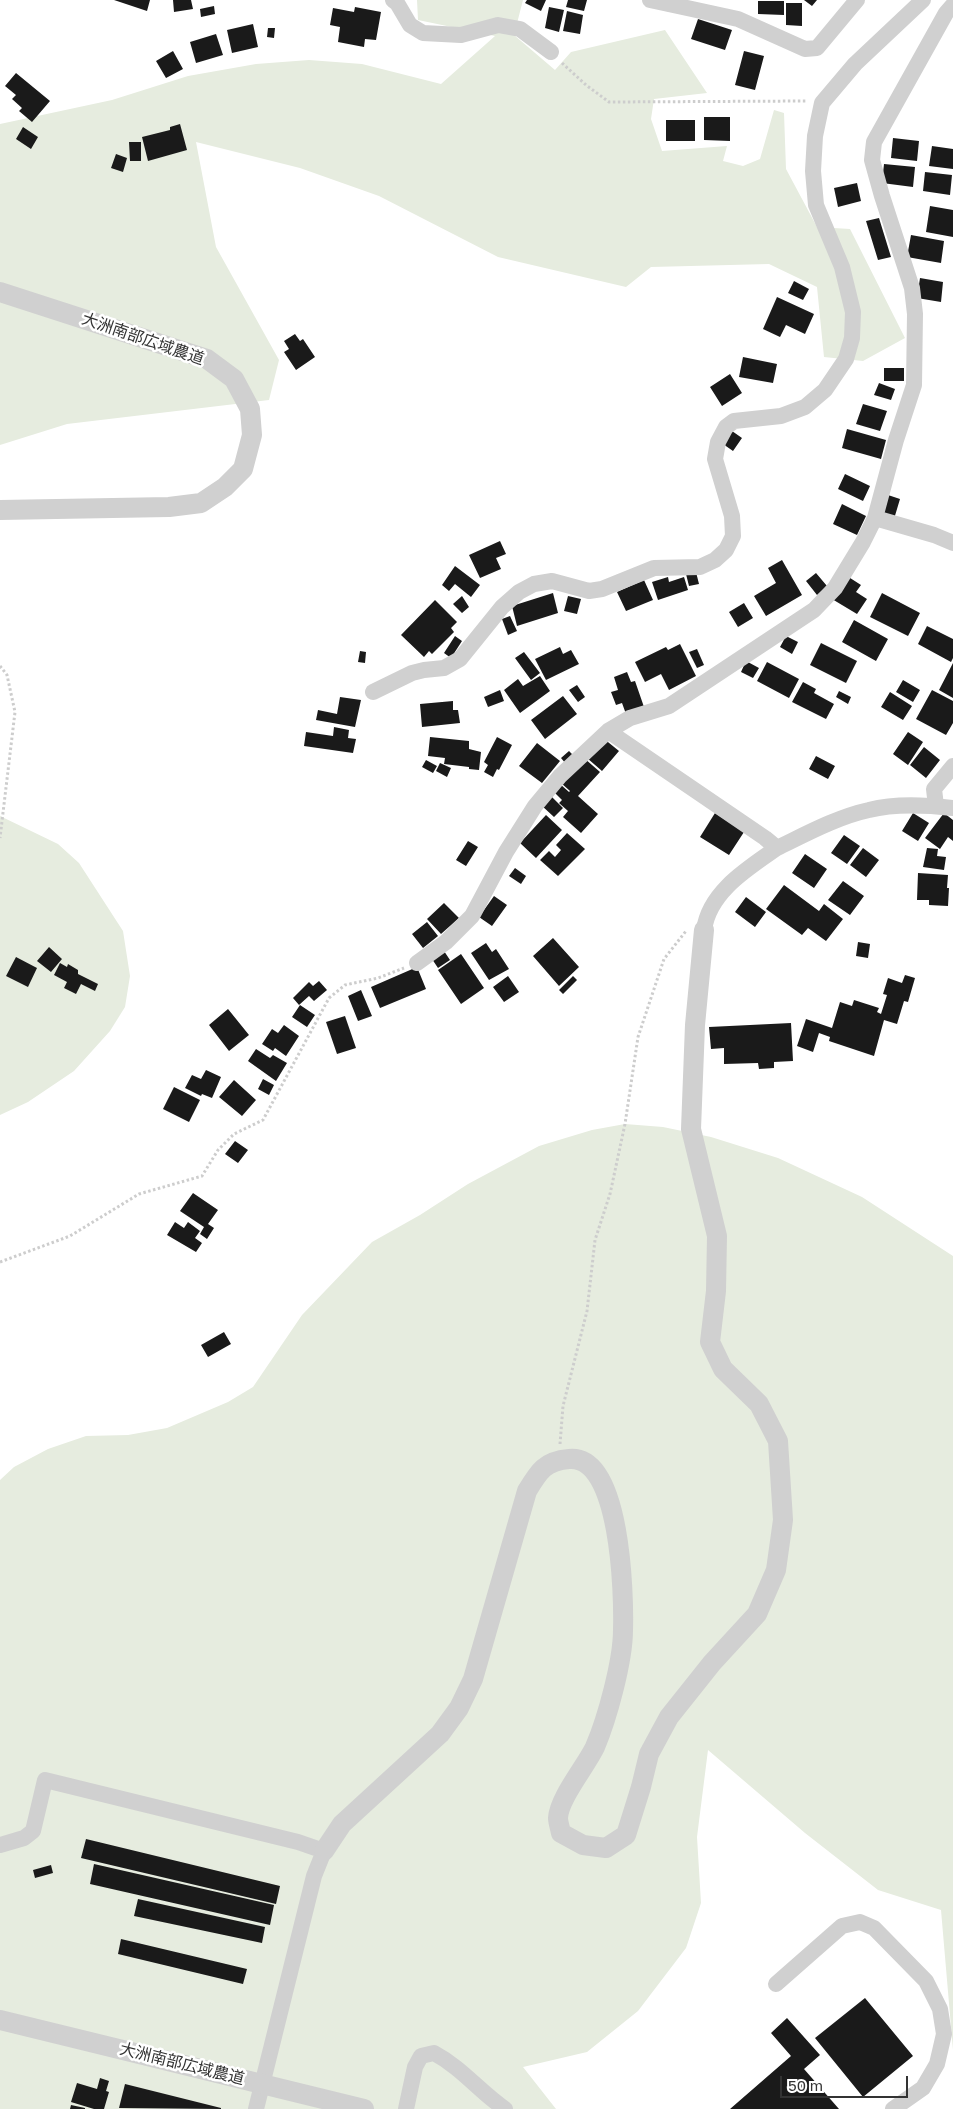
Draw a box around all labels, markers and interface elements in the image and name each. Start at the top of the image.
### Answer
street label: 大洲南部広域農道 [79,309,207,369]
street label: 大洲南部広域農道 [118,2039,246,2089]
scale bar [783,2066,910,2098]
text: 50 m [788,2076,823,2094]

